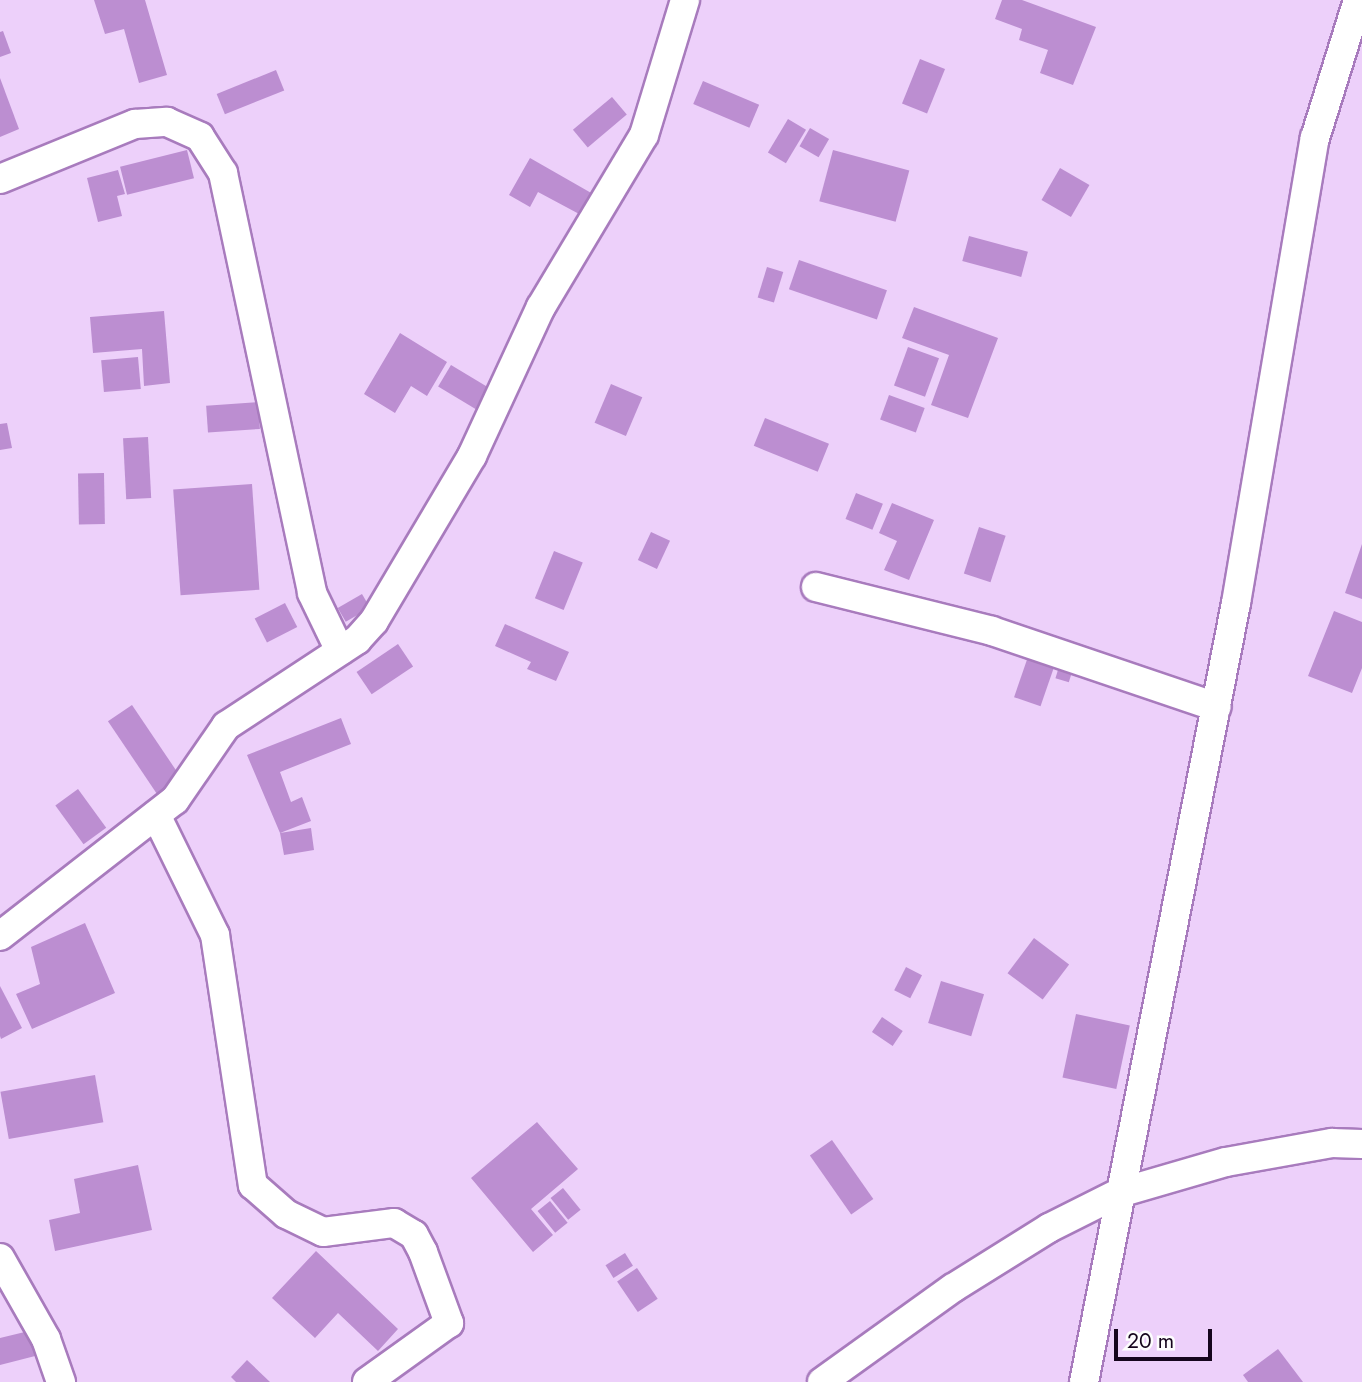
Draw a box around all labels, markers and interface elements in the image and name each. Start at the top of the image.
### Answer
scale bar [1117,1316,1215,1360]
text: 20 m [1127,1326,1174,1356]

